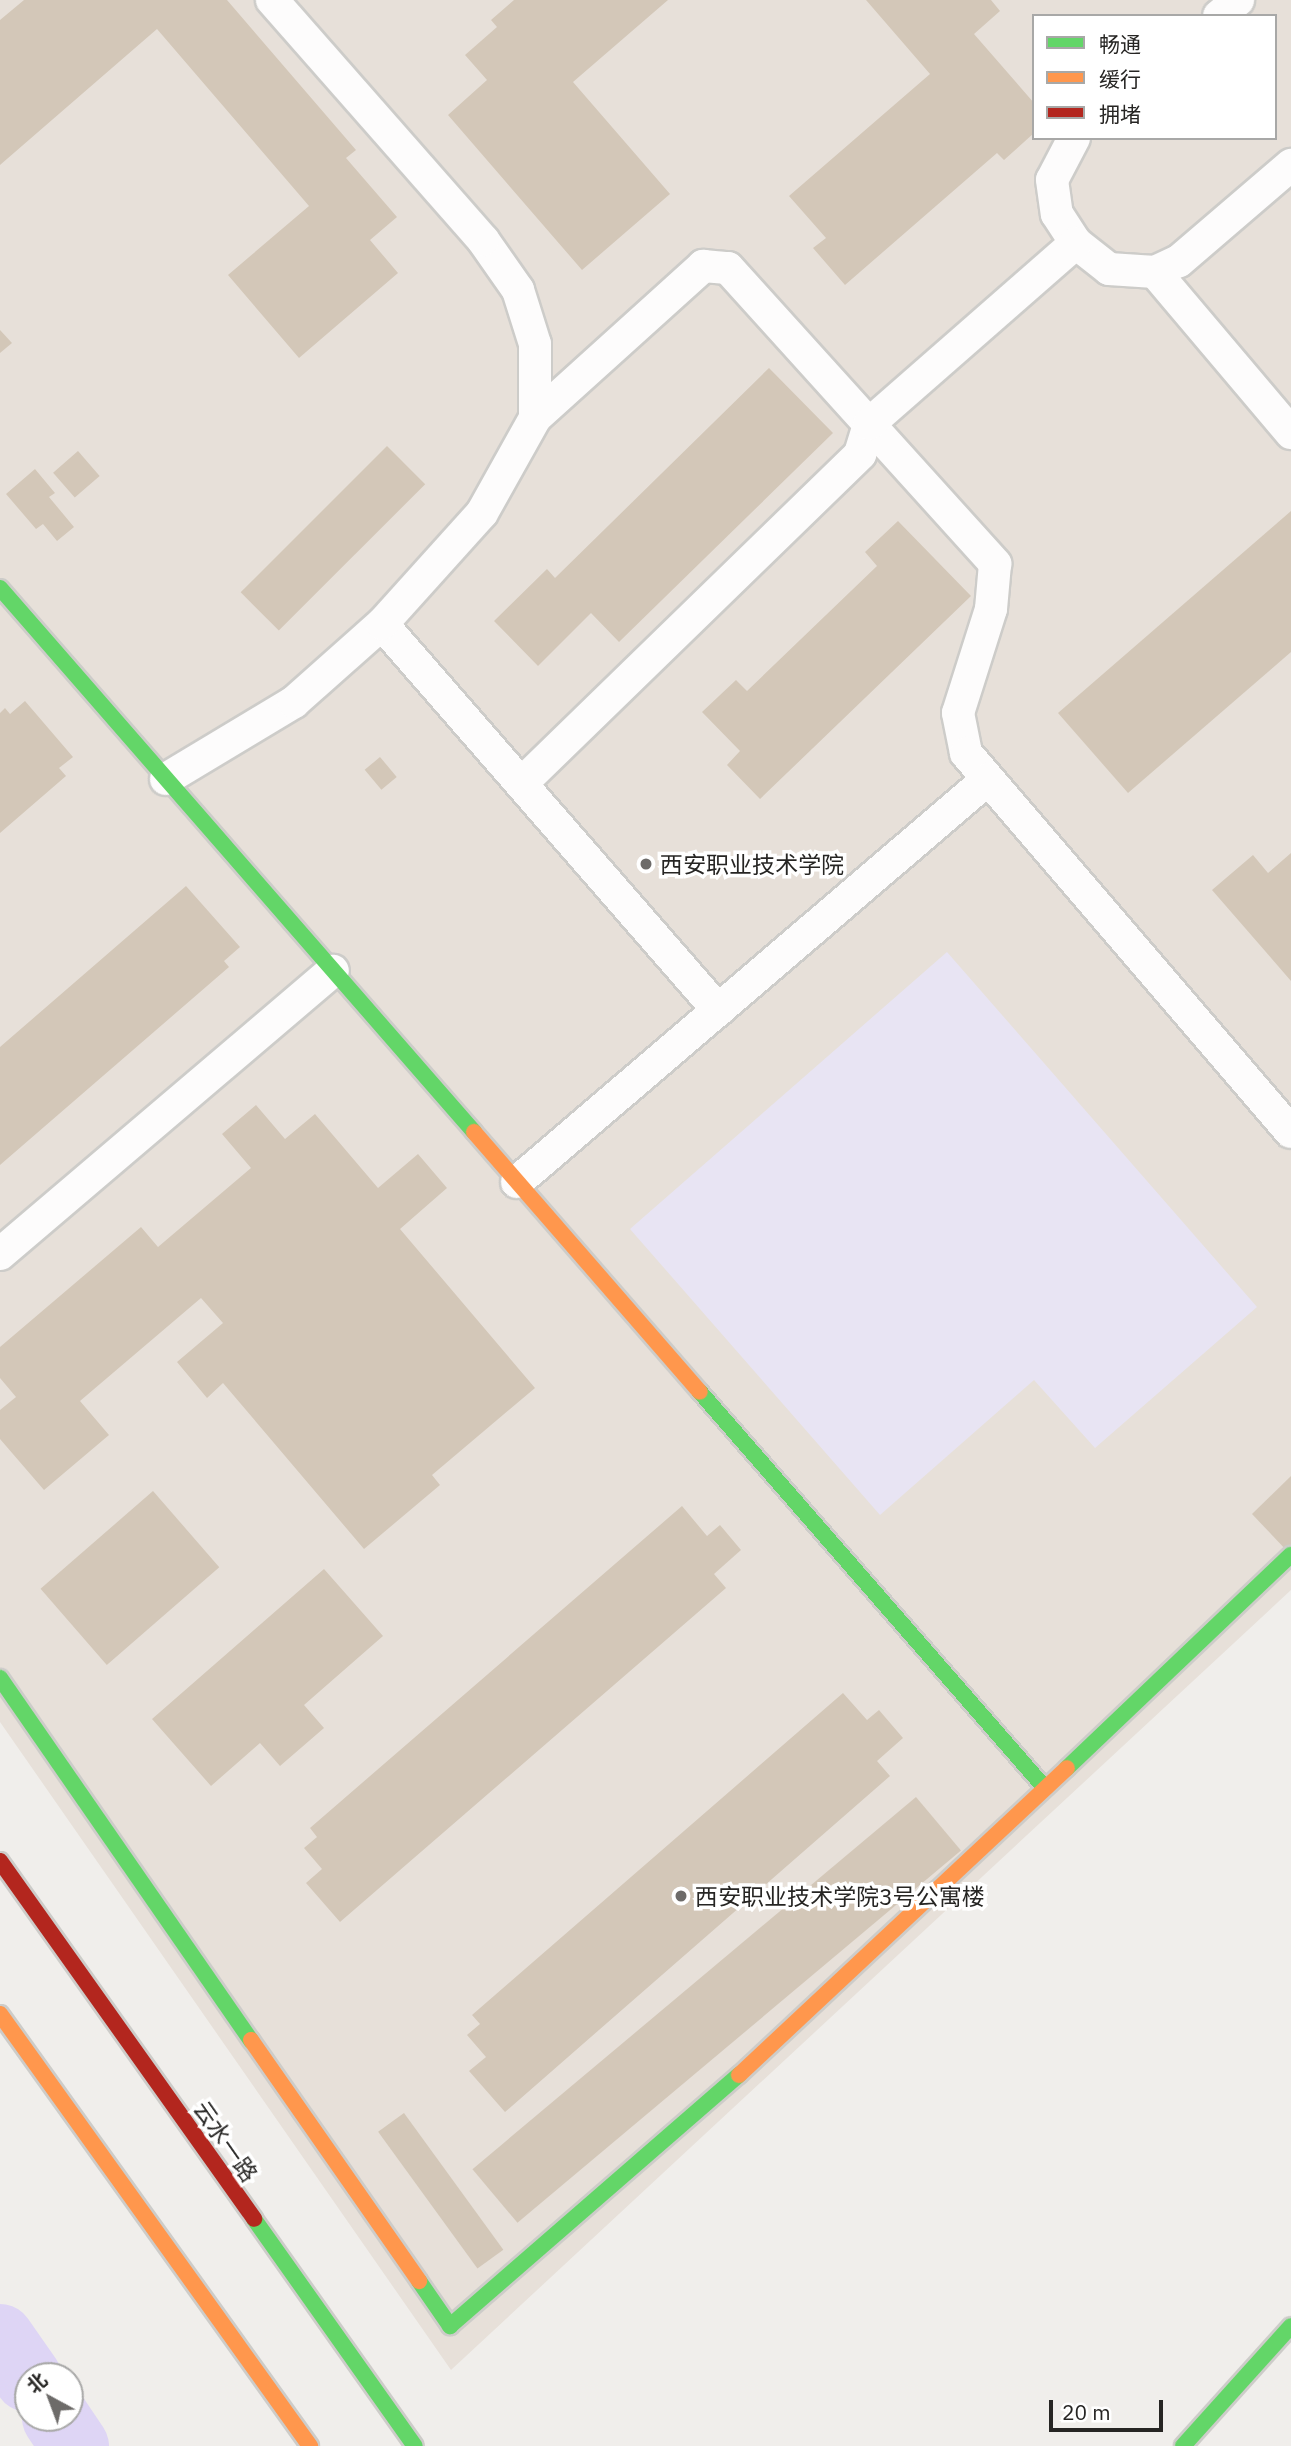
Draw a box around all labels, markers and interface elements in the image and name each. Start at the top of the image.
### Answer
legend [1032,14,1277,140]
text: 畅通 [1099,30,1141,58]
text: 缓行 [1099,65,1141,93]
text: 拥堵 [1099,100,1141,128]
place label: 西安职业技术学院 [660,850,844,878]
marker: 西安职业技术学院 [638,856,654,872]
place label: 西安职业技术学院3号公寓楼 [695,1882,985,1910]
marker: 西安职业技术学院3号公寓楼 [673,1888,689,1904]
street label: 云水一路 [188,2095,264,2187]
north arrow [14,2362,84,2432]
text: 北 [21,2367,52,2398]
scale bar [1053,2386,1167,2430]
text: 20 m [1062,2398,1111,2426]

